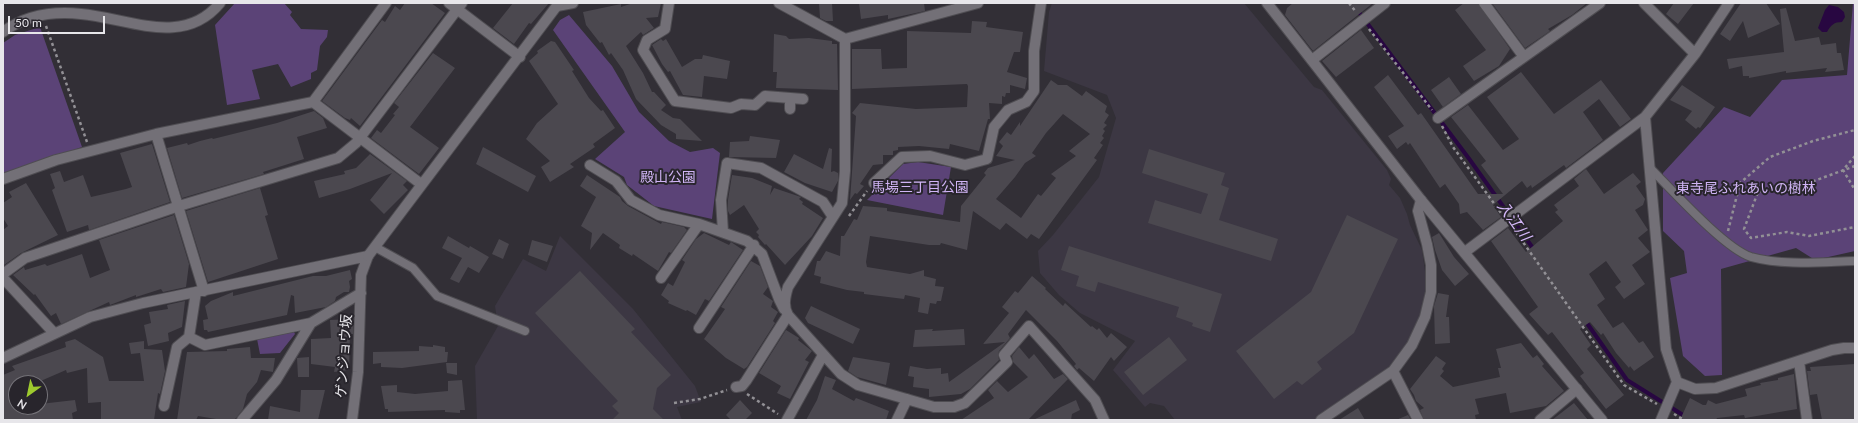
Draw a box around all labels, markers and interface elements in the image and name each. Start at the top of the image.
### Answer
scale bar [10,8,107,34]
text: 50 m [15,15,42,30]
park label: 殿山公園 [640,169,696,185]
park label: 馬場三丁目公園 [871,179,969,195]
park label: 東寺尾ふれあいの樹林 [1676,180,1816,196]
water label: 入江川 [1493,198,1535,244]
street label: ゲンジョウ坂 [333,314,355,398]
north arrow [8,375,48,415]
text: N [15,397,29,412]

